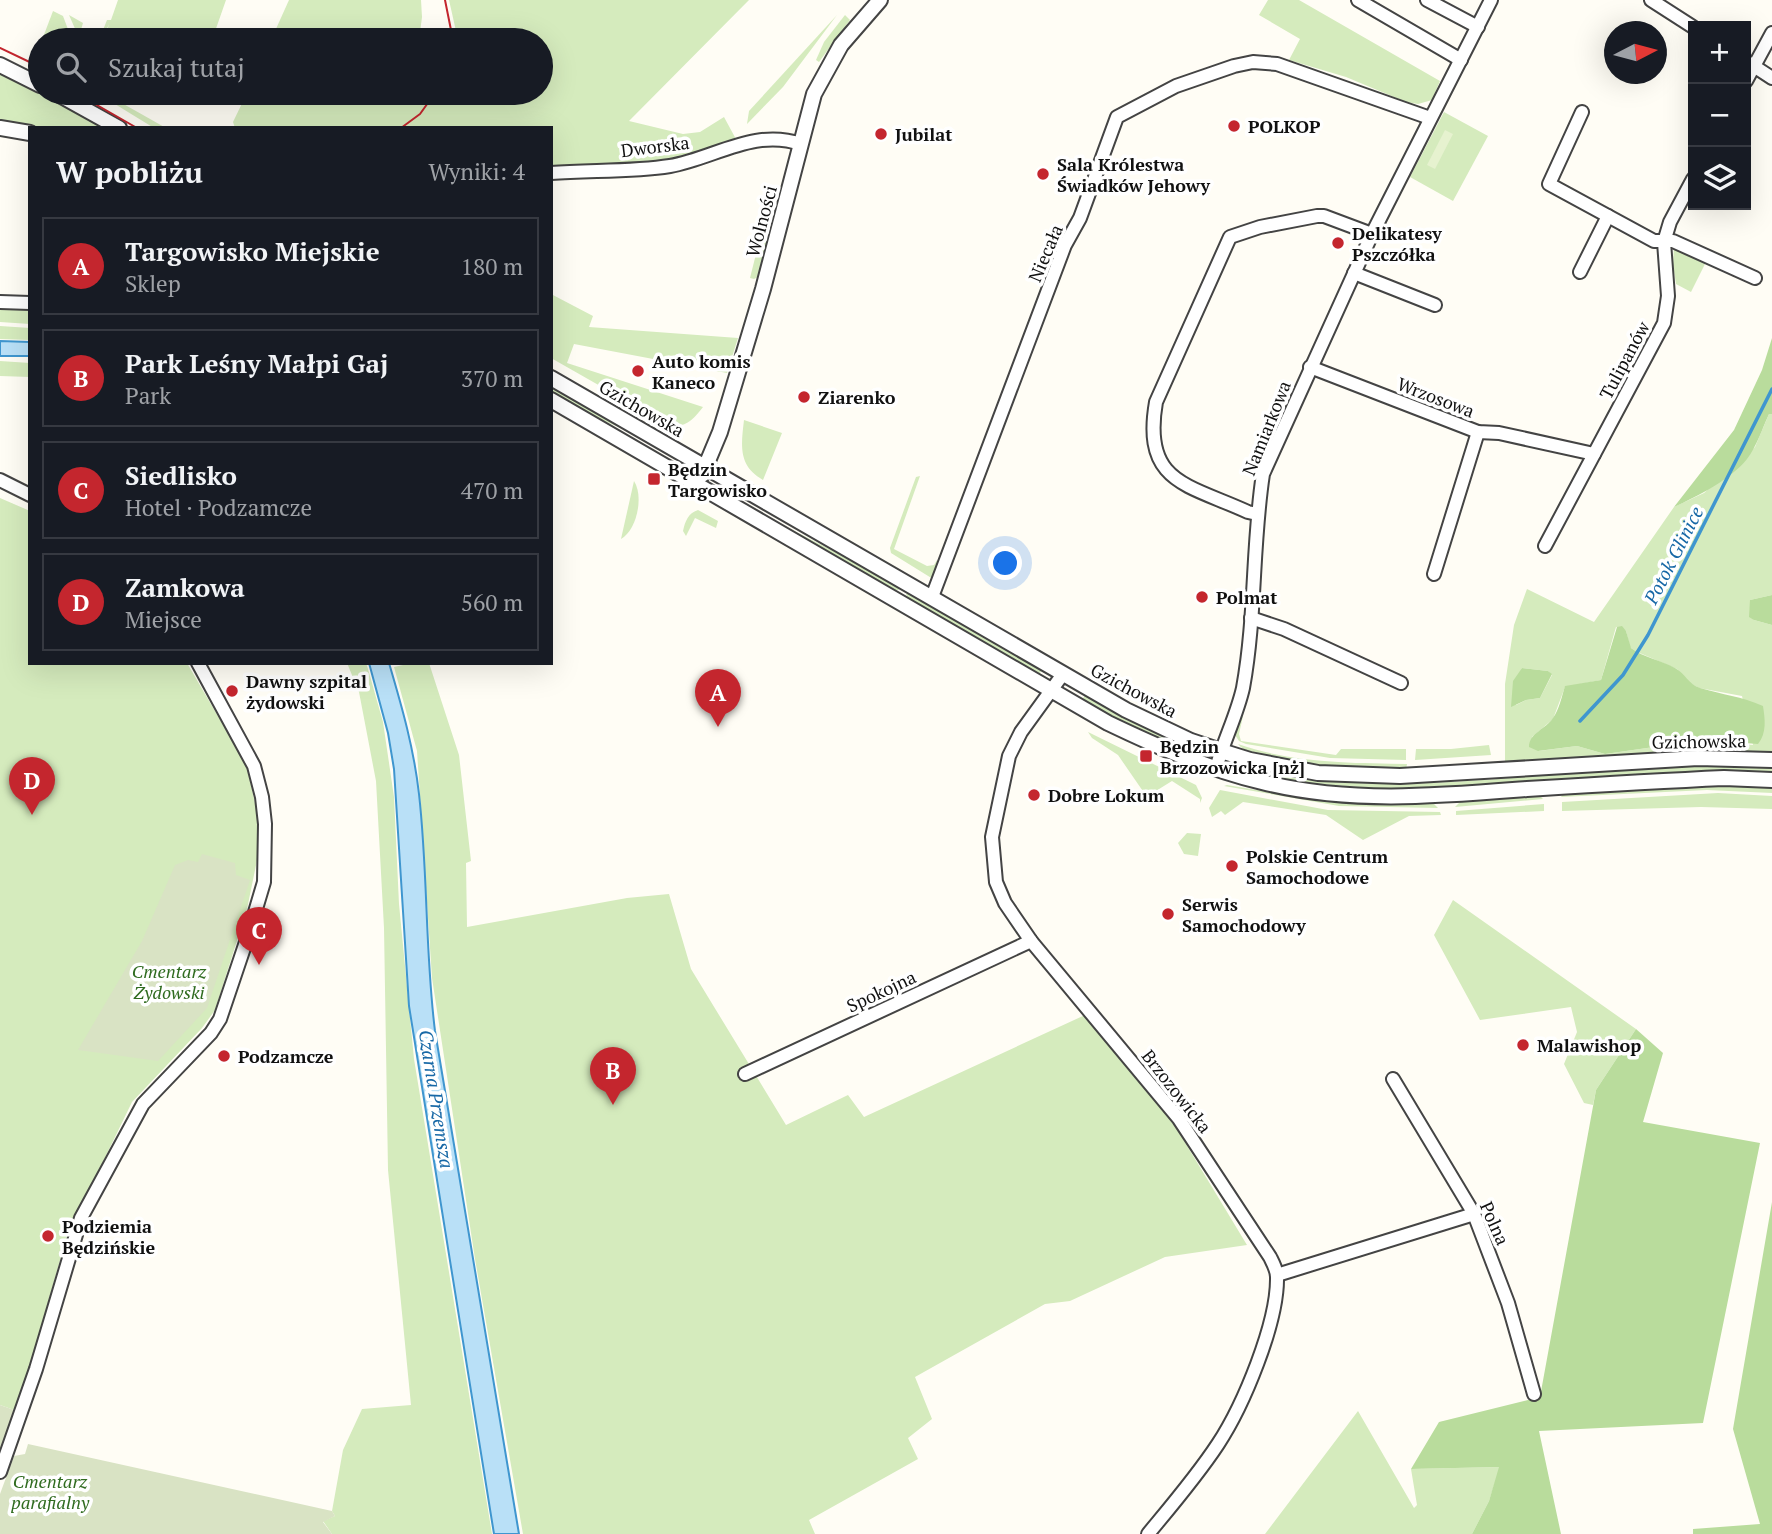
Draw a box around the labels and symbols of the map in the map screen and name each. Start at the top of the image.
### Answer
north arrow [1604,21,1667,84]
place label: POLKOP [1248,114,1321,138]
marker: POLKOP [1226,118,1242,134]
place label: Jubilat [895,122,953,146]
marker: Jubilat [873,126,889,142]
street label: Dworska [619,130,691,162]
place label: Sala Królestwa Świadków Jehowy [1057,152,1210,197]
marker: Sala Królestwa Świadków Jehowy [1035,166,1051,182]
street label: Wolności [740,183,782,259]
street label: Niecała [1022,221,1068,285]
place label: Delikatesy Pszczółka [1352,221,1442,266]
marker: Delikatesy Pszczółka [1330,235,1346,251]
street label: Tulipanów [1594,316,1655,403]
place label: Auto komis Kaneco [652,349,751,394]
marker: Auto komis Kaneco [630,363,646,379]
street label: Wrzosowa [1394,371,1478,423]
street label: Gzichowska [595,374,689,442]
street label: Namiarkowa [1236,377,1296,479]
place label: Ziarenko [818,385,896,409]
marker: Ziarenko [796,389,812,405]
place label: Będzin Targowisko [668,457,767,502]
marker: Będzin Targowisko [646,471,662,487]
water label: Potok Glinice [1637,502,1708,609]
your location [988,546,1022,580]
place label: Polmat [1216,585,1278,609]
marker: Polmat [1194,589,1210,605]
street label: Gzichowska [1087,657,1181,723]
place label: Dawny szpital żydowski [246,669,367,714]
pin: A [695,669,741,727]
marker: Dawny szpital żydowski [224,683,240,699]
street label: Gzichowska [1652,728,1746,754]
place label: Będzin Brzozowicka [nż] [1160,734,1305,779]
marker: Będzin Brzozowicka [nż] [1138,748,1154,764]
pin: D [9,757,55,815]
place label: Dobre Lokum [1048,783,1165,807]
marker: Dobre Lokum [1026,787,1042,803]
place label: Polskie Centrum Samochodowe [1246,844,1389,889]
marker: Polskie Centrum Samochodowe [1224,858,1240,874]
place label: Serwis Samochodowy [1182,892,1306,937]
marker: Serwis Samochodowy [1160,906,1176,922]
pin: C [236,907,282,965]
park label: Cmentarz Żydowski [132,959,207,1004]
street label: Spokojna [842,965,920,1017]
water label: Czarna Przemsza [414,1028,460,1170]
place label: Malawishop [1537,1033,1641,1057]
marker: Malawishop [1515,1037,1531,1053]
place label: Podzamcze [238,1044,334,1068]
street label: Brzozowicka [1137,1044,1217,1138]
pin: B [590,1047,636,1105]
marker: Podzamcze [216,1048,232,1064]
street label: Polna [1475,1197,1515,1249]
place label: Podziemia Będzińskie [62,1214,156,1259]
marker: Podziemia Będzińskie [40,1228,56,1244]
park label: Cmentarz parafialny [11,1469,90,1514]

